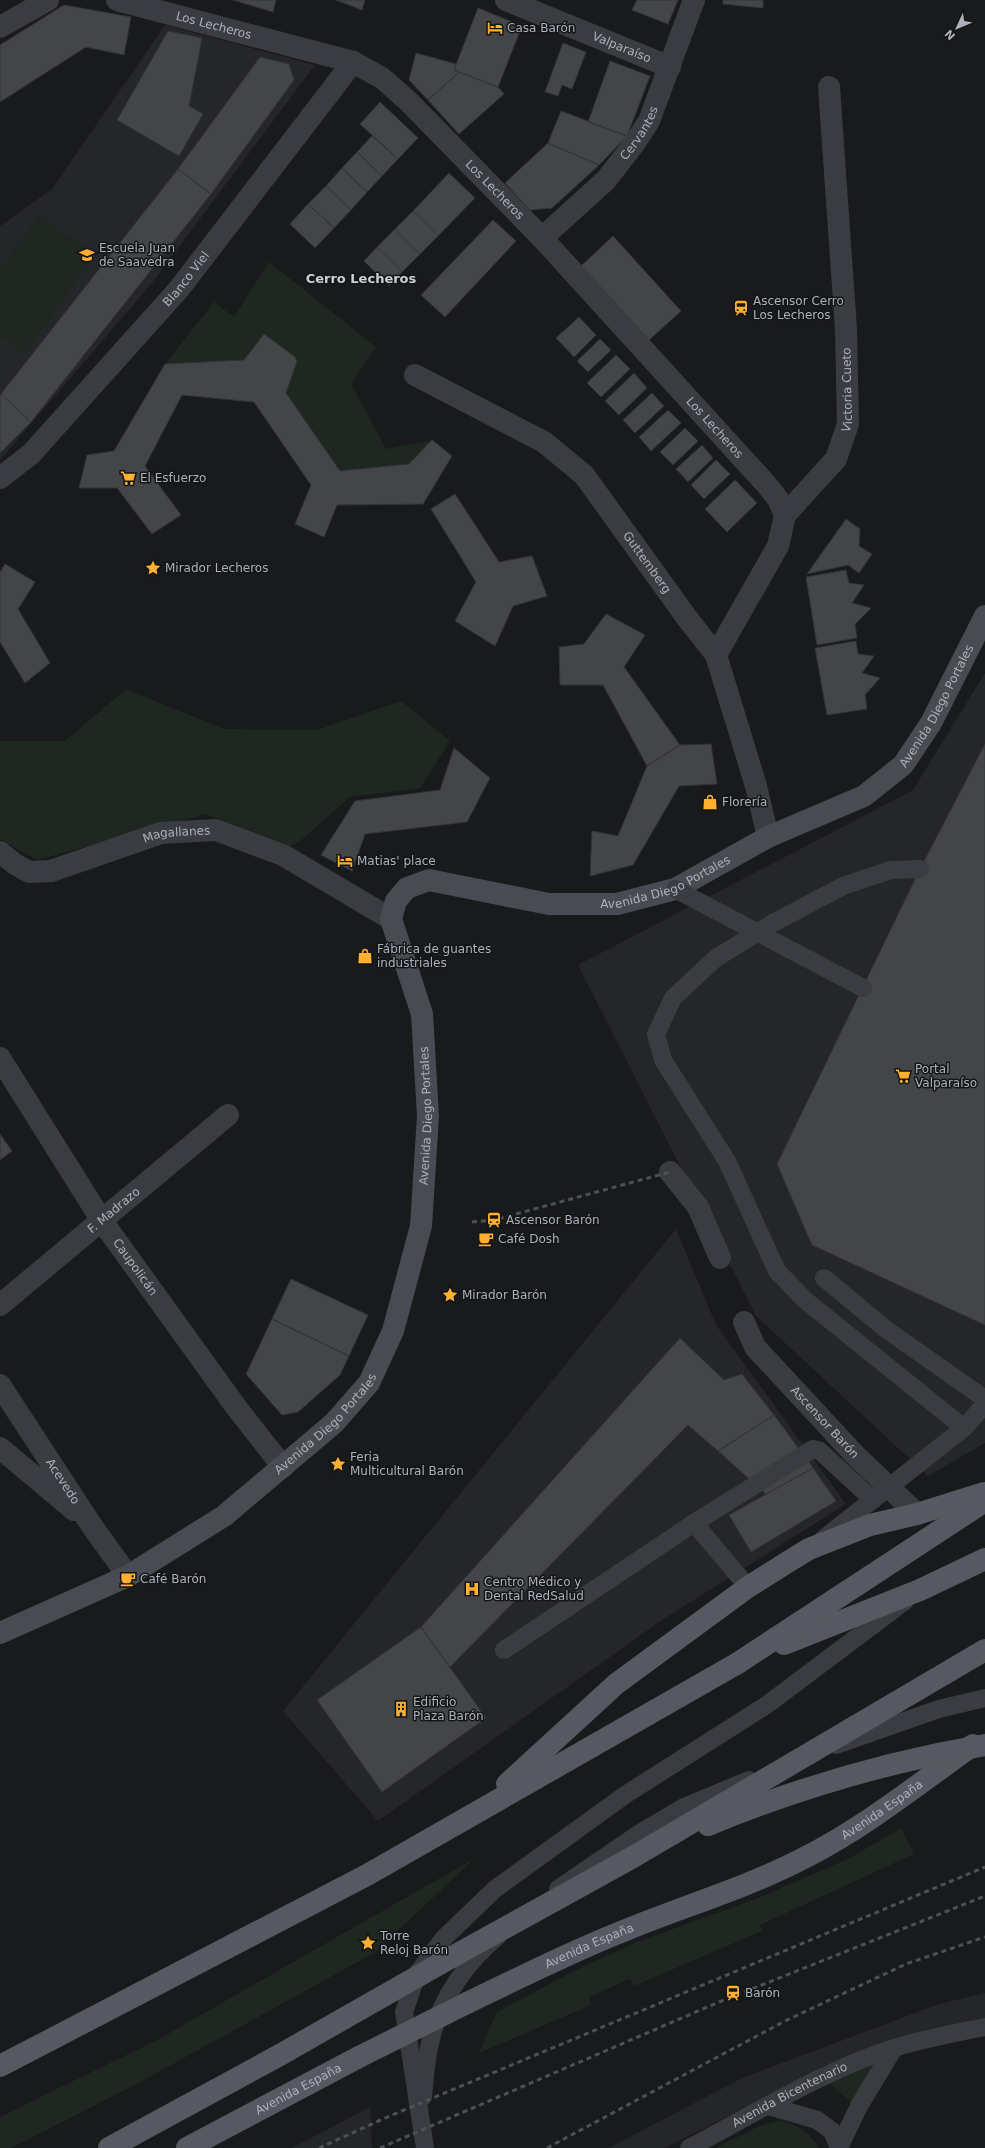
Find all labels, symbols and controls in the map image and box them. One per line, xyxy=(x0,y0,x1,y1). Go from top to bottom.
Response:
north arrow xyxy=(937,8,977,48)
street label: Los Lecheros xyxy=(174,9,253,42)
hotel icon: Casa Barón xyxy=(486,19,504,37)
place label: Casa Barón xyxy=(507,21,575,35)
text: N xyxy=(942,27,958,42)
street label: Valparaíso xyxy=(590,29,653,66)
street label: Cervantes xyxy=(617,104,661,163)
street label: Los Lecheros xyxy=(463,157,527,222)
place label: Escuela Juan de Saavedra xyxy=(99,241,175,269)
school or university icon: Escuela Juan de Saavedra xyxy=(78,246,96,264)
street label: Blanco Viel xyxy=(160,249,212,309)
district label: Cerro Lecheros xyxy=(306,271,417,286)
place label: Ascensor Cerro Los Lecheros xyxy=(753,294,844,322)
station icon: Ascensor Cerro Los Lecheros xyxy=(732,299,750,317)
street label: Victoria Cueto xyxy=(839,347,855,434)
street label: Los Lecheros xyxy=(683,394,746,461)
supermarket icon: El Esfuerzo xyxy=(119,469,137,487)
place label: El Esfuerzo xyxy=(140,471,206,485)
street label: Guttemberg xyxy=(620,529,674,596)
place icon: Mirador Lecheros xyxy=(144,559,162,577)
place label: Mirador Lecheros xyxy=(165,561,268,575)
street label: Avenida Diego Portales xyxy=(896,642,976,770)
shop icon: Florería xyxy=(701,793,719,811)
place label: Florería xyxy=(722,795,767,809)
street label: Magallanes xyxy=(141,823,211,846)
hotel icon: Matias' place xyxy=(336,852,354,870)
street label: Avenida Diego Portales xyxy=(600,853,733,911)
place label: Matias' place xyxy=(357,854,436,868)
place label: Fábrica de guantes industriales xyxy=(377,942,491,970)
shop icon: Fábrica de guantes industriales xyxy=(356,947,374,965)
street label: Avenida Diego Portales xyxy=(417,1046,435,1185)
place label: Portal Valparaíso xyxy=(915,1062,977,1090)
supermarket icon: Portal Valparaíso xyxy=(894,1067,912,1085)
street label: F. Madrazo xyxy=(85,1184,143,1236)
station icon: Ascensor Barón xyxy=(485,1211,503,1229)
place label: Ascensor Barón xyxy=(506,1213,600,1227)
cafe icon: Café Dosh xyxy=(477,1230,495,1248)
place label: Café Dosh xyxy=(498,1232,560,1246)
street label: Caupolicán xyxy=(110,1236,160,1298)
place icon: Mirador Barón xyxy=(441,1286,459,1304)
place label: Mirador Barón xyxy=(462,1288,547,1302)
street label: Avenida Diego Portales xyxy=(272,1371,379,1477)
street label: Ascensor Barón xyxy=(788,1383,862,1461)
place label: Feria Multicultural Barón xyxy=(350,1450,464,1478)
place icon: Feria Multicultural Barón xyxy=(329,1455,347,1473)
street label: Acevedo xyxy=(43,1456,83,1507)
cafe icon: Café Barón xyxy=(119,1570,137,1588)
place label: Café Barón xyxy=(140,1572,206,1586)
place label: Centro Médico y Dental RedSalud xyxy=(484,1575,584,1603)
hospital icon: Centro Médico y Dental RedSalud xyxy=(463,1580,481,1598)
place label: Edificio Plaza Barón xyxy=(413,1695,484,1723)
building icon: Edificio Plaza Barón xyxy=(392,1700,410,1718)
street label: Avenida España xyxy=(839,1777,925,1842)
street label: Avenida España xyxy=(543,1921,636,1971)
place label: Torre Reloj Barón xyxy=(379,1929,448,1957)
place icon: Torre Reloj Barón xyxy=(359,1934,377,1952)
station icon: Barón xyxy=(724,1984,742,2002)
place label: Barón xyxy=(745,1986,780,2000)
street label: Avenida Bicentenario xyxy=(730,2059,850,2130)
street label: Avenida España xyxy=(253,2061,344,2118)

